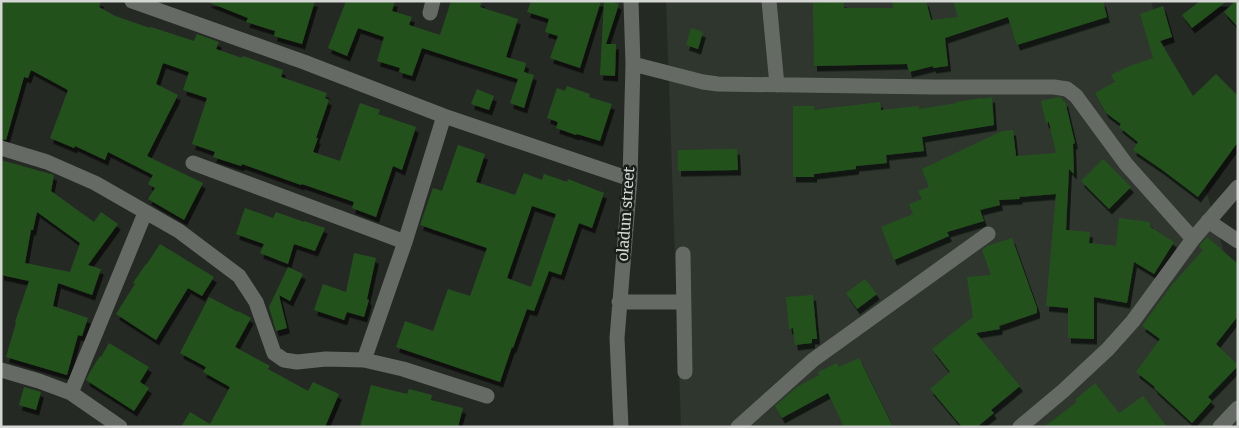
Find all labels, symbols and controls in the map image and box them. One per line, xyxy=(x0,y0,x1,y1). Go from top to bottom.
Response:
street label: oladun street xyxy=(613,166,638,262)

